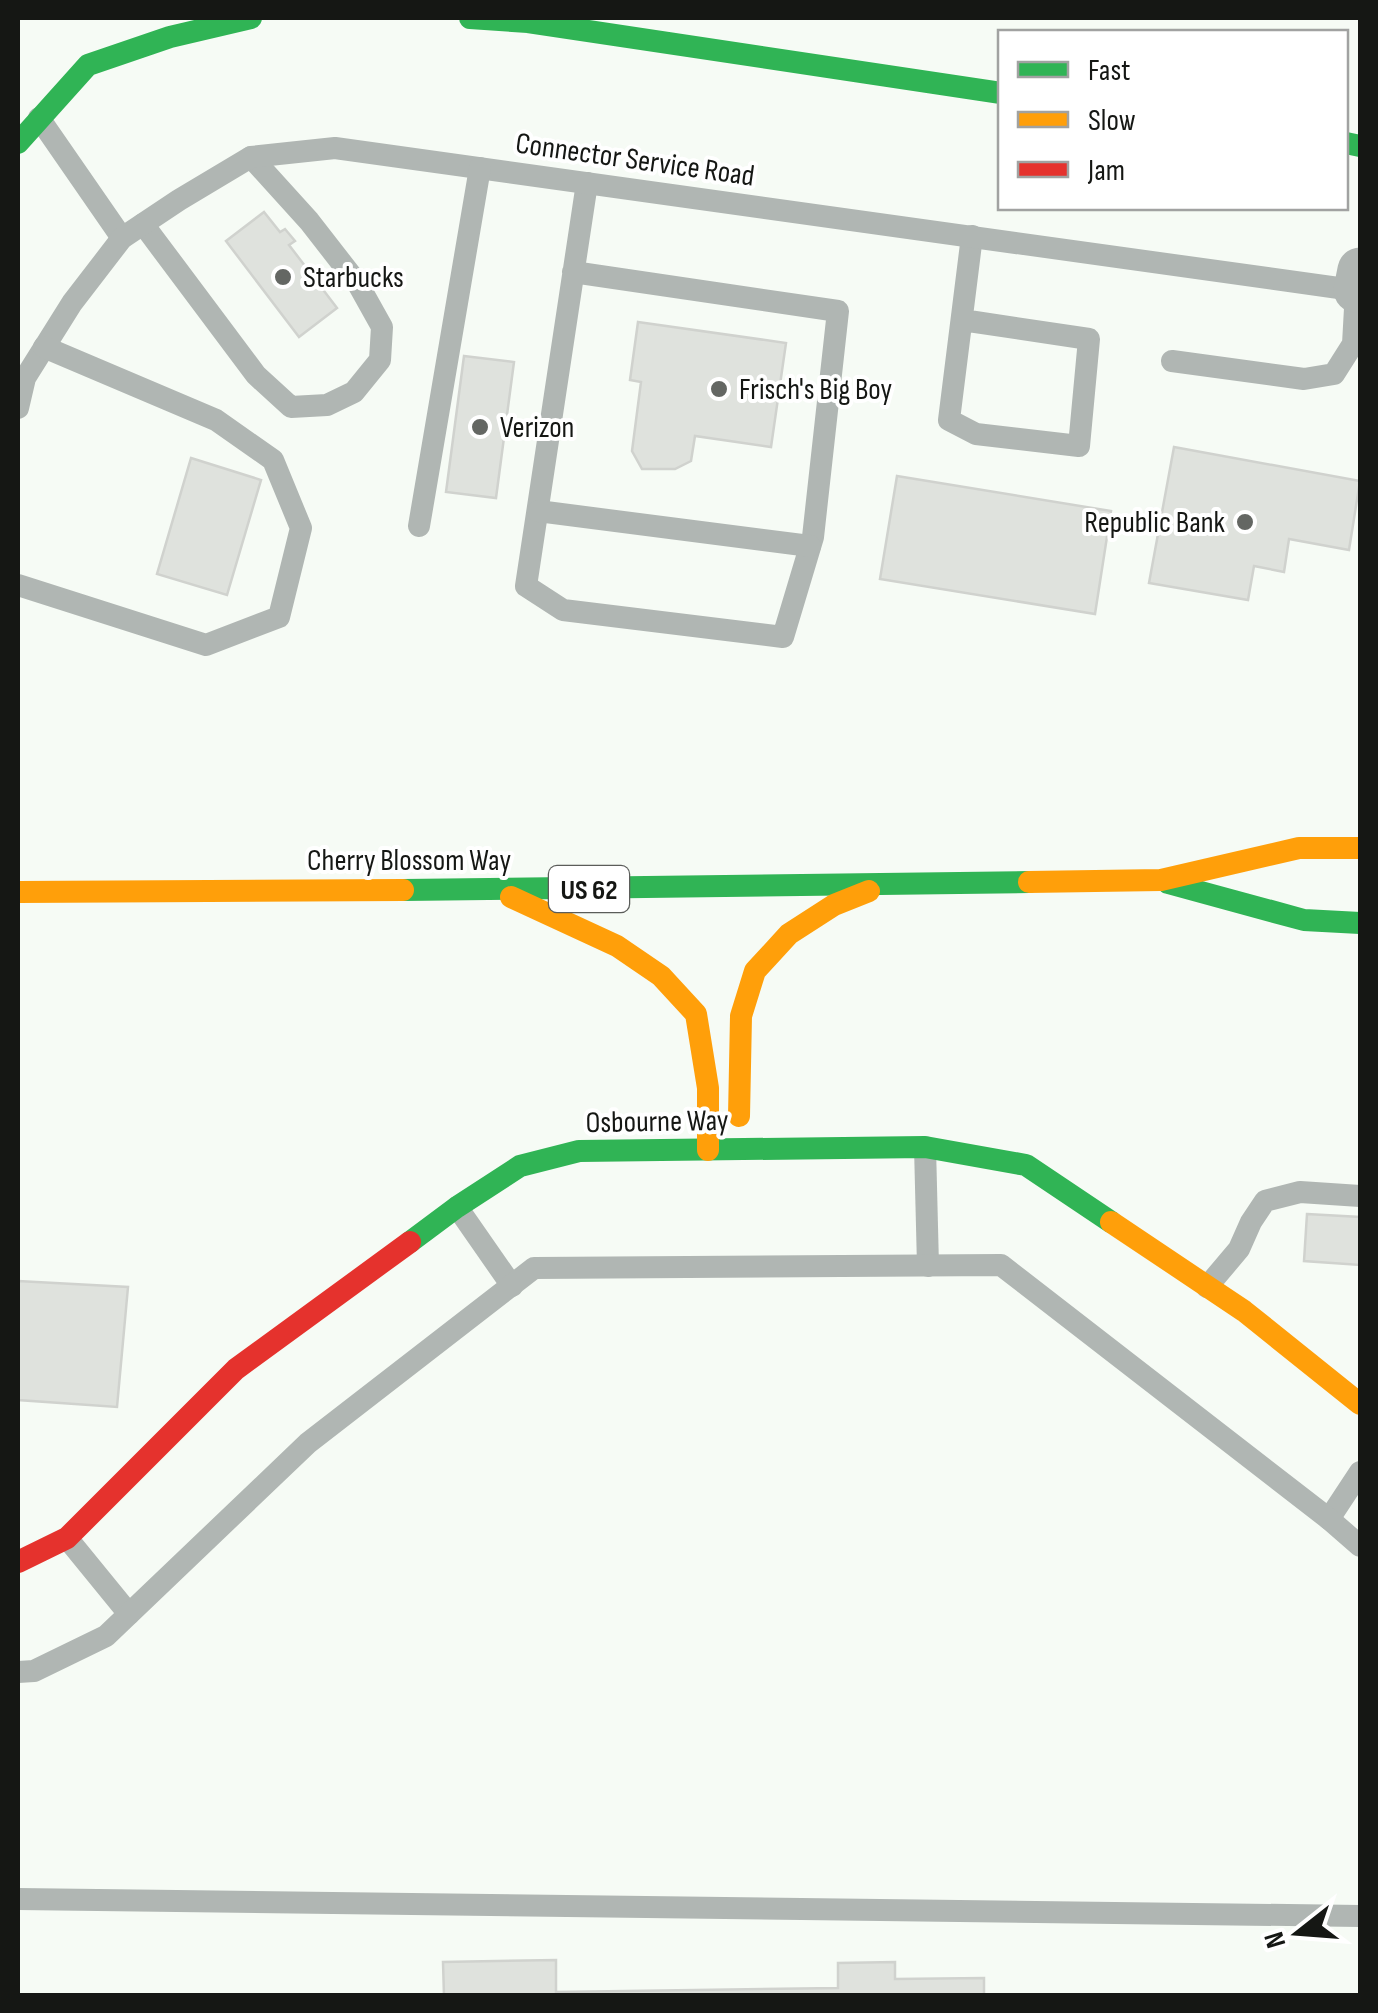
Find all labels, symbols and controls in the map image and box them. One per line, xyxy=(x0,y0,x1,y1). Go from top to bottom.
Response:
legend xyxy=(998,30,1348,210)
text: Fast xyxy=(1088,53,1130,89)
text: Slow xyxy=(1088,103,1136,139)
street label: Connector Service Road xyxy=(513,125,757,195)
text: Jam xyxy=(1087,153,1125,189)
place label: Starbucks xyxy=(303,260,404,296)
marker: Starbucks xyxy=(272,266,294,288)
place label: Frisch's Big Boy xyxy=(739,372,893,408)
marker: Frisch's Big Boy xyxy=(708,378,730,400)
place label: Verizon xyxy=(500,410,574,446)
marker: Verizon xyxy=(469,416,491,438)
place label: Republic Bank xyxy=(1084,505,1226,541)
marker: Republic Bank xyxy=(1234,511,1256,533)
street label: Cherry Blossom Way xyxy=(307,843,511,879)
road number: US 62 xyxy=(549,866,629,912)
street label: Osbourne Way xyxy=(585,1103,729,1141)
north arrow xyxy=(1248,1883,1348,1983)
text: N xyxy=(1258,1928,1293,1952)

